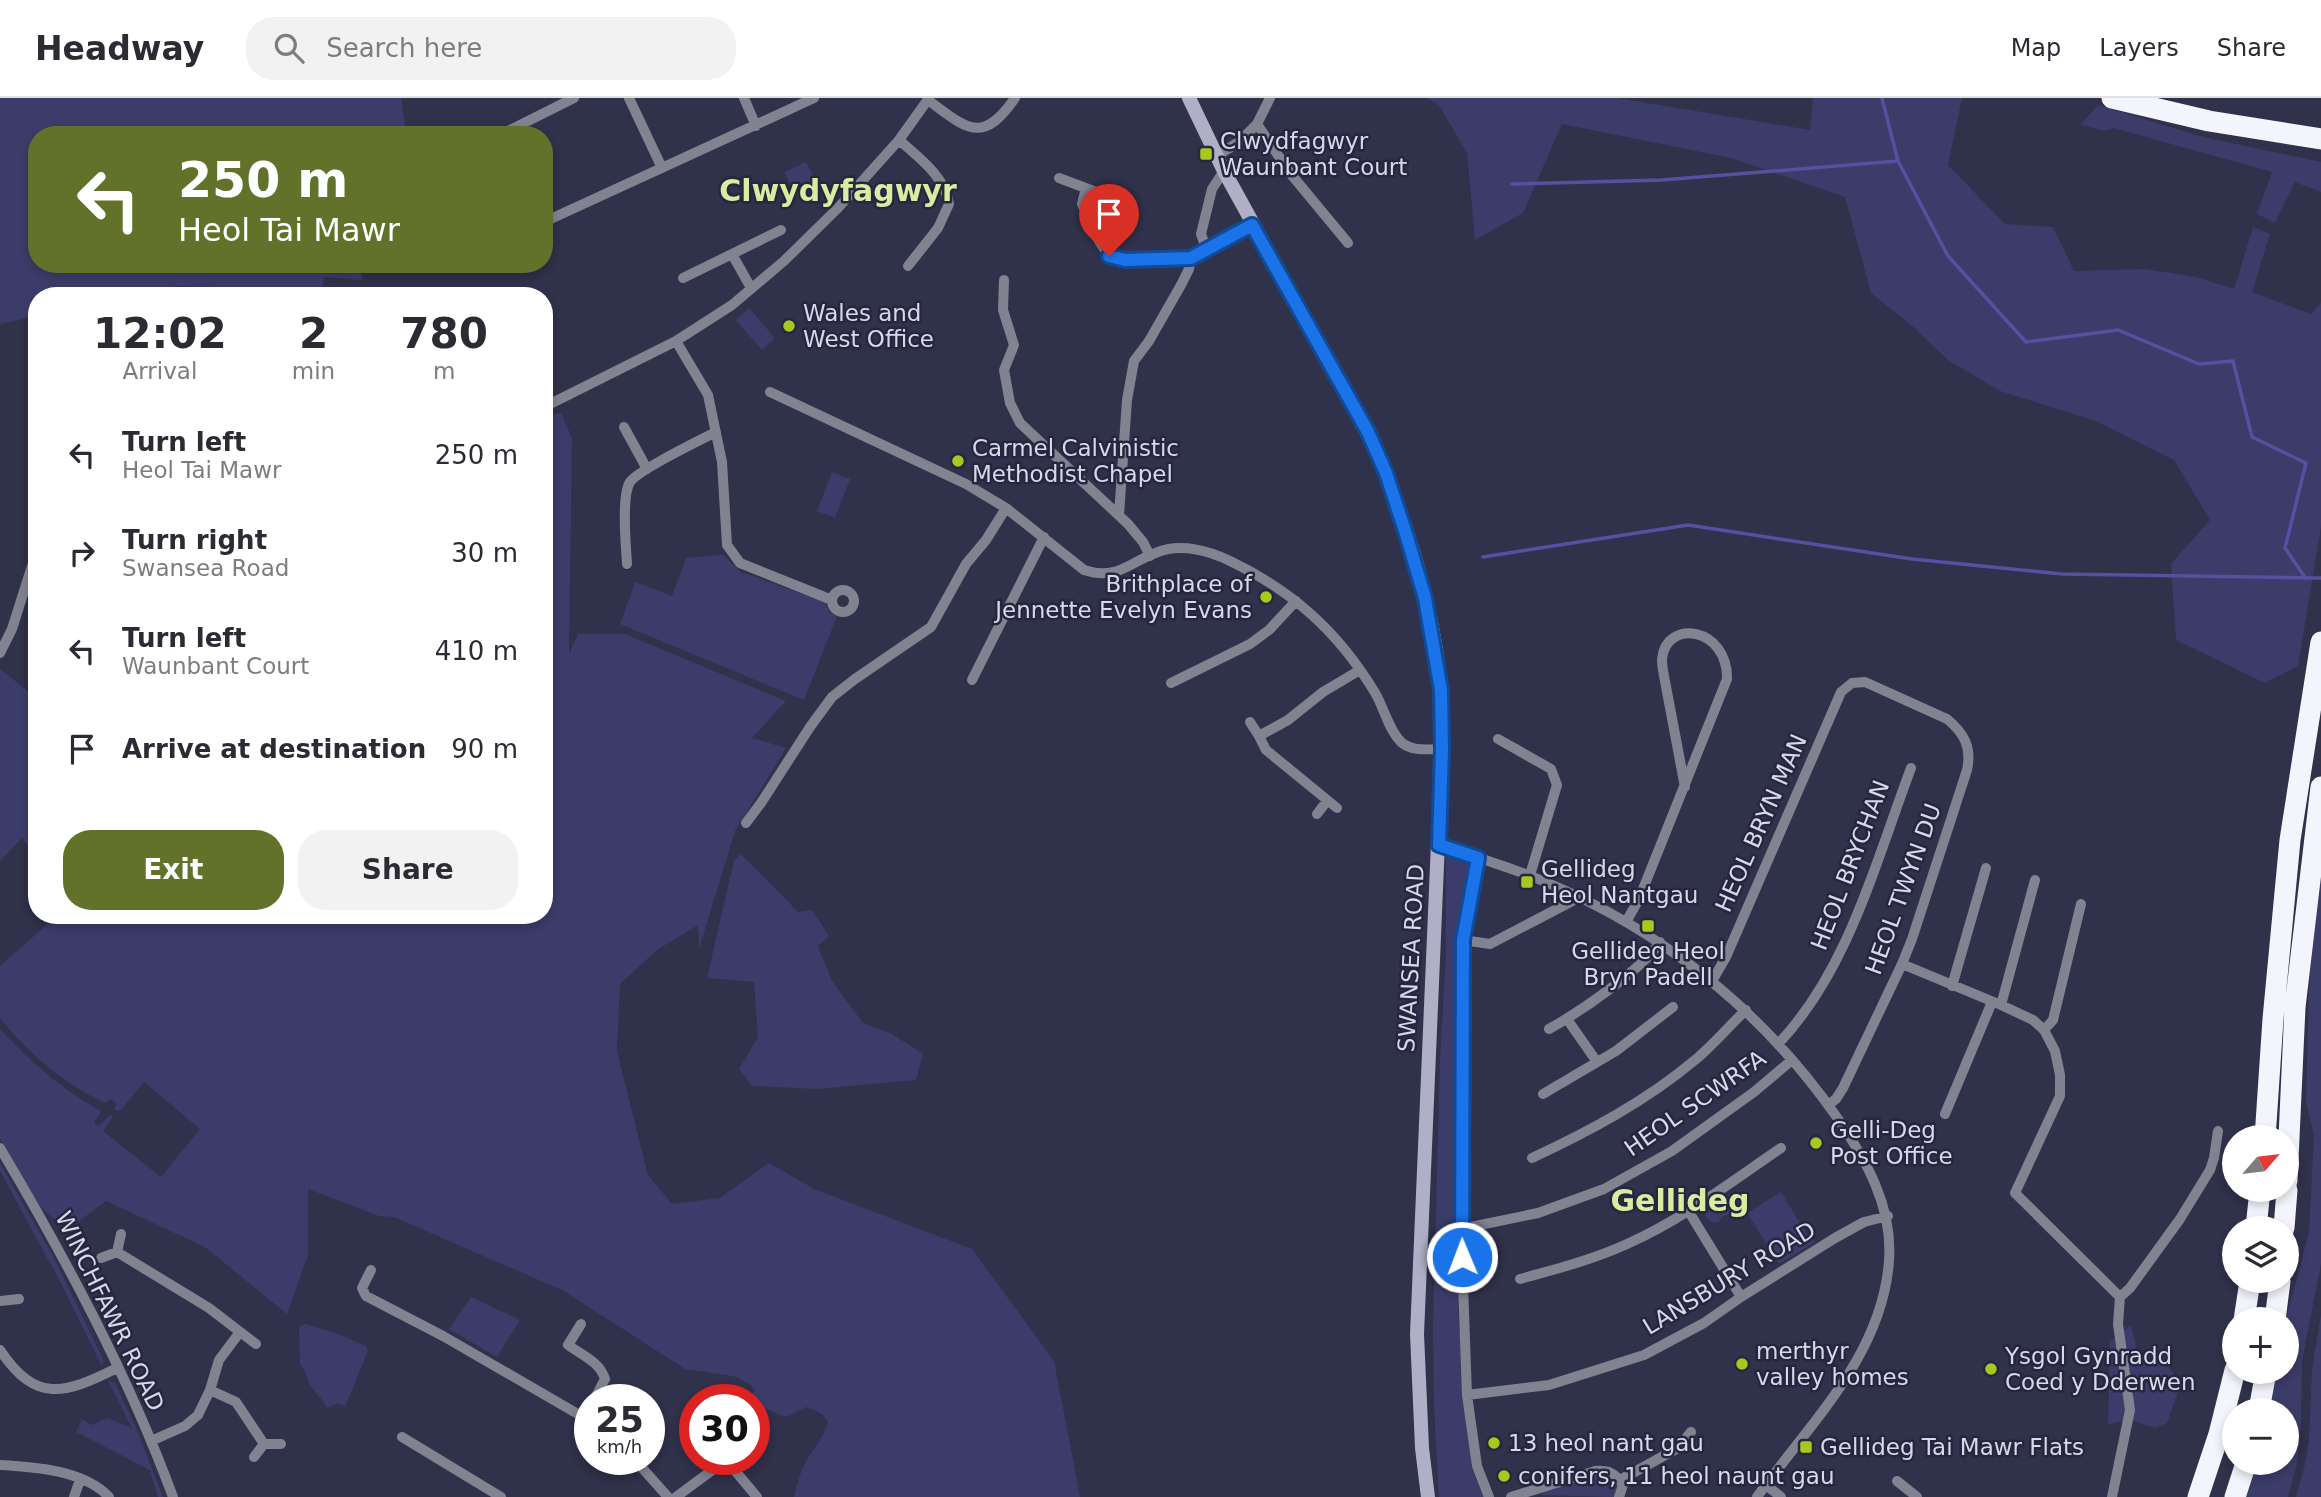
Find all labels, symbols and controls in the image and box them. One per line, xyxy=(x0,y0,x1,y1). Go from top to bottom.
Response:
search box xyxy=(246,17,736,80)
text: Headway xyxy=(35,29,204,68)
icon: search xyxy=(270,29,308,67)
text: Search here xyxy=(326,33,482,63)
text: Map xyxy=(2011,34,2061,62)
text: Layers xyxy=(2099,34,2179,62)
text: Share xyxy=(2217,34,2286,62)
place label: Clwydfagwyr Waunbant Court xyxy=(1220,128,1407,180)
marker: Clwydfagwyr Waunbant Court xyxy=(1198,146,1214,162)
text: 250 m xyxy=(178,152,348,209)
icon: left xyxy=(63,154,154,245)
district label: Clwydyfagwyr xyxy=(719,173,957,208)
pin xyxy=(1079,184,1139,256)
icon: arrive xyxy=(1090,195,1128,233)
text: Heol Tai Mawr xyxy=(178,211,400,249)
place label: Wales and West Office xyxy=(803,300,934,352)
text: 12:02 xyxy=(93,309,227,358)
text: 2 xyxy=(299,309,328,358)
text: 780 xyxy=(400,309,488,358)
marker: Wales and West Office xyxy=(781,318,797,334)
text: Arrival xyxy=(123,358,197,384)
text: min xyxy=(292,358,335,384)
text: m xyxy=(433,358,455,384)
text: Turn left xyxy=(122,427,246,457)
place label: Carmel Calvinistic Methodist Chapel xyxy=(972,435,1179,487)
icon: left xyxy=(63,436,101,474)
text: 250 m xyxy=(435,440,518,470)
marker: Carmel Calvinistic Methodist Chapel xyxy=(950,453,966,469)
text: Heol Tai Mawr xyxy=(122,457,281,483)
text: Turn right xyxy=(122,525,267,555)
icon: right xyxy=(63,534,101,572)
text: 30 m xyxy=(451,538,518,568)
text: Swansea Road xyxy=(122,555,289,581)
place label: Brithplace of Jennette Evelyn Evans xyxy=(993,571,1253,623)
marker: Brithplace of Jennette Evelyn Evans xyxy=(1258,589,1274,605)
text: Turn left xyxy=(122,623,246,653)
icon: left xyxy=(63,632,101,670)
text: 410 m xyxy=(435,636,518,666)
text: Waunbant Court xyxy=(122,653,309,679)
icon: arrive xyxy=(63,730,101,768)
street label: HEOL BRYN MAN xyxy=(1710,730,1812,916)
text: Arrive at destination xyxy=(122,734,426,764)
text: 90 m xyxy=(451,734,518,764)
street label: HEOL BRYCHAN xyxy=(1806,777,1894,953)
street label: HEOL TWYN DU xyxy=(1860,800,1946,978)
button: Exit xyxy=(63,830,284,910)
button: Share xyxy=(298,830,518,910)
place label: Gellideg Heol Nantgau xyxy=(1541,856,1698,908)
street label: SWANSEA ROAD xyxy=(1393,863,1429,1053)
marker: Gellideg Heol Nantgau xyxy=(1519,874,1535,890)
marker: Gellideg Heol Bryn Padell xyxy=(1640,918,1656,934)
place label: Gellideg Heol Bryn Padell xyxy=(1571,938,1725,990)
street label: HEOL SCWRFA xyxy=(1619,1045,1771,1161)
place label: Gelli-Deg Post Office xyxy=(1830,1117,1953,1169)
north arrow xyxy=(2222,1125,2300,1202)
map controls xyxy=(2222,1125,2299,1475)
marker: Gelli-Deg Post Office xyxy=(1808,1135,1824,1151)
district label: Gellideg xyxy=(1610,1183,1750,1218)
street label: WINCHFAWR ROAD xyxy=(50,1207,170,1415)
street label: LANSBURY ROAD xyxy=(1638,1216,1820,1340)
button: layers xyxy=(2222,1216,2299,1293)
position arrow xyxy=(1425,1220,1499,1294)
button: + xyxy=(2222,1307,2299,1384)
place label: merthyr valley homes xyxy=(1756,1338,1909,1390)
place label: Ysgol Gynradd Coed y Dderwen xyxy=(2004,1343,2196,1395)
marker: merthyr valley homes xyxy=(1734,1356,1750,1372)
marker: Ysgol Gynradd Coed y Dderwen xyxy=(1983,1361,1999,1377)
speed limit sign: 30 xyxy=(679,1384,770,1475)
button: − xyxy=(2222,1398,2299,1475)
text: 25 xyxy=(595,1400,644,1440)
place label: 13 heol nant gau xyxy=(1508,1430,1704,1456)
place label: Gellideg Tai Mawr Flats xyxy=(1820,1434,2084,1460)
marker: 13 heol nant gau xyxy=(1486,1435,1502,1451)
text: km/h xyxy=(597,1436,642,1457)
marker: Gellideg Tai Mawr Flats xyxy=(1798,1439,1814,1455)
place label: conifers, 11 heol naunt gau xyxy=(1518,1463,1835,1489)
marker: conifers, 11 heol naunt gau xyxy=(1496,1468,1512,1484)

